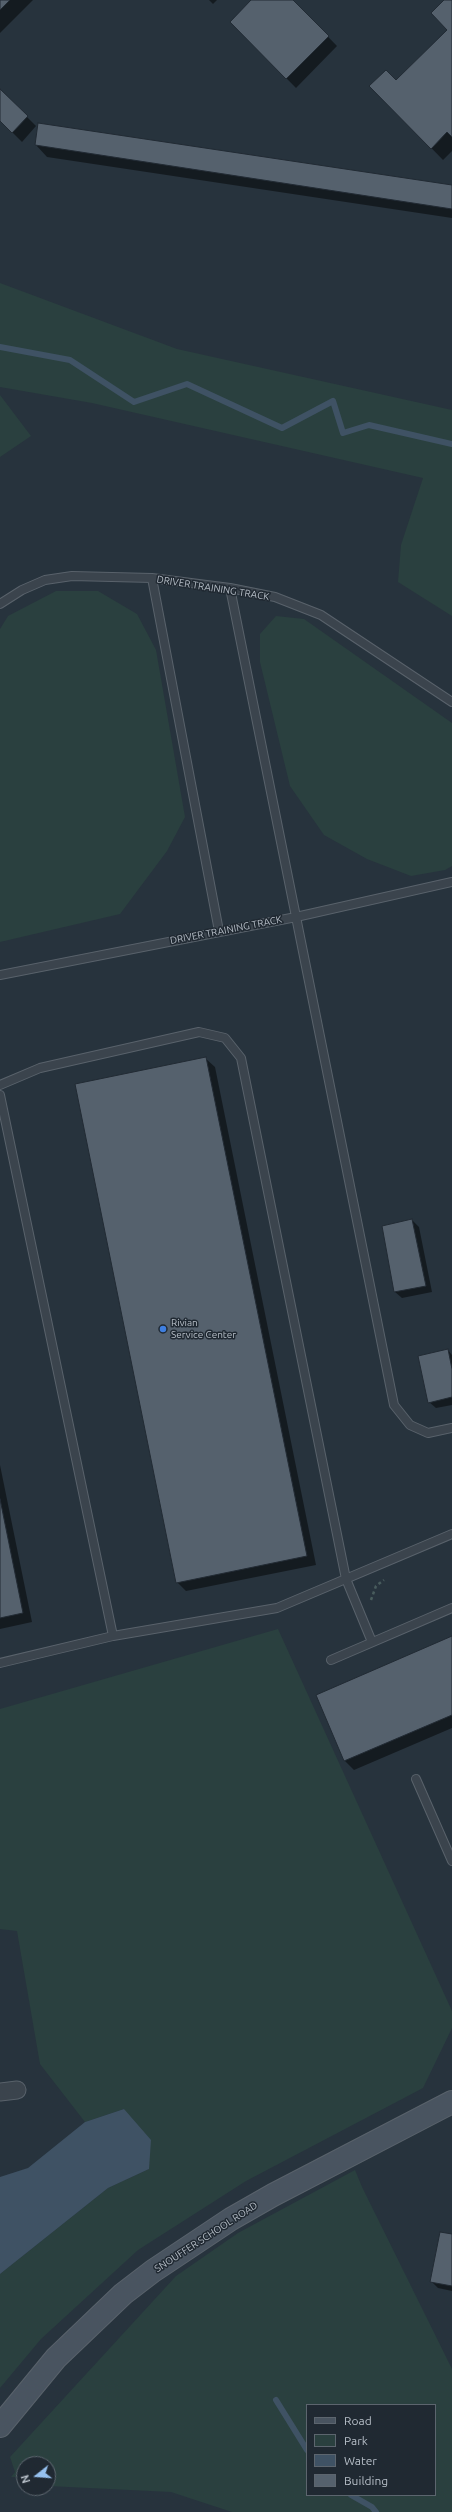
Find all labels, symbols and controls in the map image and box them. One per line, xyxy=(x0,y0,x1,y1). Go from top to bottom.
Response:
street label: DRIVER TRAINING TRACK xyxy=(156,573,270,603)
street label: DRIVER TRAINING TRACK xyxy=(169,913,283,947)
place label: Rivian Service Center xyxy=(171,1317,236,1340)
marker: Rivian Service Center xyxy=(158,1324,168,1334)
street label: SNOUFFER SCHOOL ROAD xyxy=(152,2199,260,2275)
legend xyxy=(306,2404,436,2496)
text: Road xyxy=(344,2414,372,2427)
text: Park xyxy=(344,2434,368,2447)
text: Water xyxy=(344,2454,377,2467)
north arrow xyxy=(16,2456,56,2496)
text: N xyxy=(19,2474,32,2485)
text: Building xyxy=(344,2474,388,2487)

